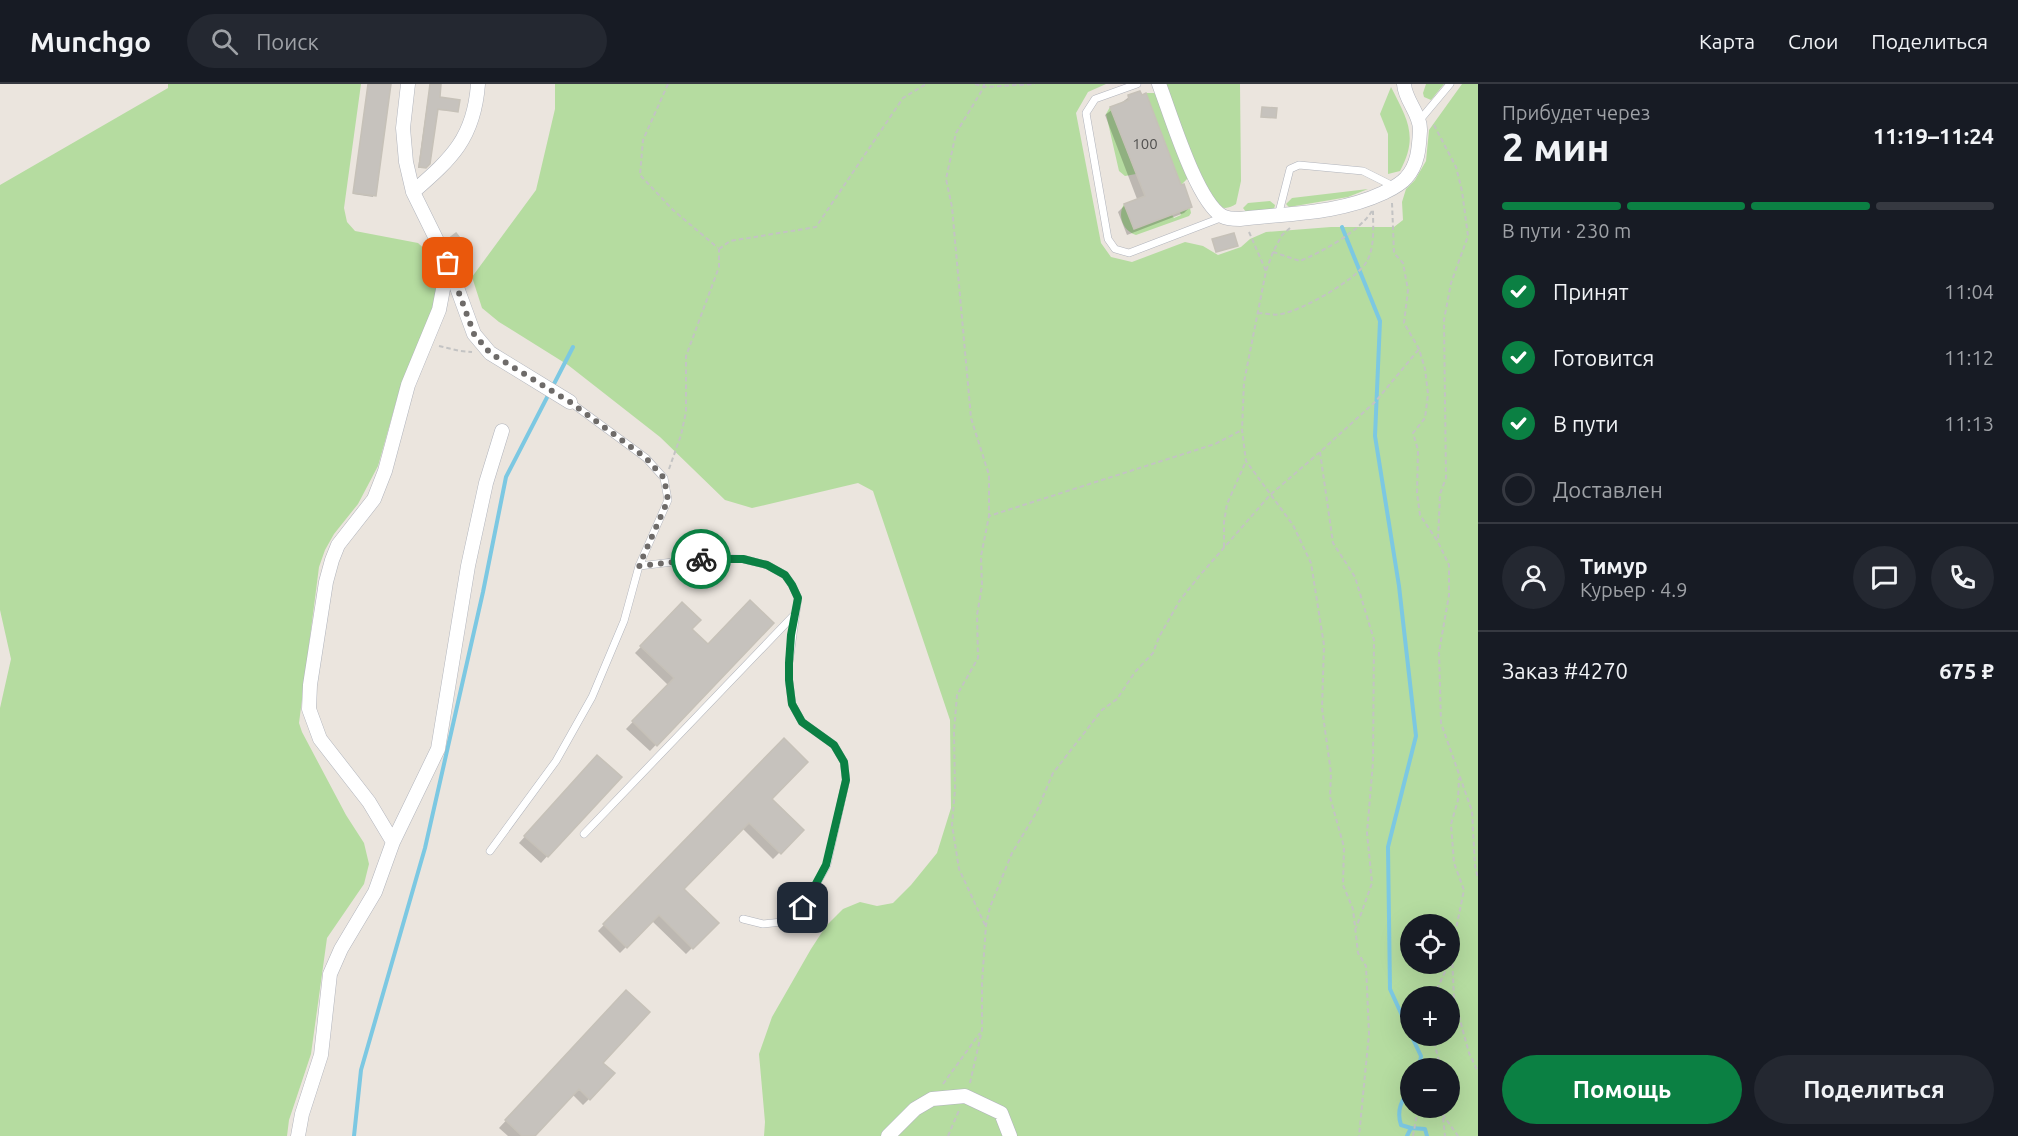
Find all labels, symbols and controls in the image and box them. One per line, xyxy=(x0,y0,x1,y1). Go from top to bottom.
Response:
search box xyxy=(187,14,607,68)
icon: search xyxy=(208,25,241,58)
text: Munchgo xyxy=(30,26,151,57)
text: Поиск xyxy=(256,29,319,54)
text: Карта xyxy=(1699,29,1755,53)
text: Слои xyxy=(1788,29,1838,53)
text: Поделиться xyxy=(1871,29,1988,53)
text: Прибудет через xyxy=(1502,101,1650,124)
text: 11:19–11:24 xyxy=(1873,123,1994,148)
text: 2 мин xyxy=(1502,125,1610,168)
house number: 100 xyxy=(1132,135,1158,152)
text: В пути · 230 m xyxy=(1502,219,1631,242)
pin xyxy=(422,237,473,288)
icon: bag xyxy=(431,246,464,279)
icon: check xyxy=(1502,275,1535,308)
text: Принят xyxy=(1553,279,1629,304)
text: 11:04 xyxy=(1944,280,1994,303)
icon: check xyxy=(1502,341,1535,374)
text: Готовится xyxy=(1553,345,1654,370)
text: 11:12 xyxy=(1944,346,1994,369)
icon: check xyxy=(1502,407,1535,440)
text: В пути xyxy=(1553,411,1619,436)
text: 11:13 xyxy=(1944,412,1994,435)
text: Доставлен xyxy=(1553,477,1663,502)
courier xyxy=(671,529,731,589)
icon: bike xyxy=(685,543,718,576)
button: person xyxy=(1502,546,1565,609)
button: chat xyxy=(1853,546,1916,609)
button: phone xyxy=(1931,546,1994,609)
text: Тимур xyxy=(1580,553,1648,578)
text: Курьер · 4.9 xyxy=(1580,578,1687,601)
text: Заказ #4270 xyxy=(1502,658,1628,683)
text: 675 ₽ xyxy=(1939,658,1994,683)
pin xyxy=(777,882,828,933)
icon: home xyxy=(786,891,819,924)
map controls xyxy=(1400,914,1460,1118)
button: locate xyxy=(1400,914,1460,974)
button: + xyxy=(1400,986,1460,1046)
button: Помощь xyxy=(1502,1055,1742,1124)
button: Поделиться xyxy=(1754,1055,1994,1124)
button: − xyxy=(1400,1058,1460,1118)

